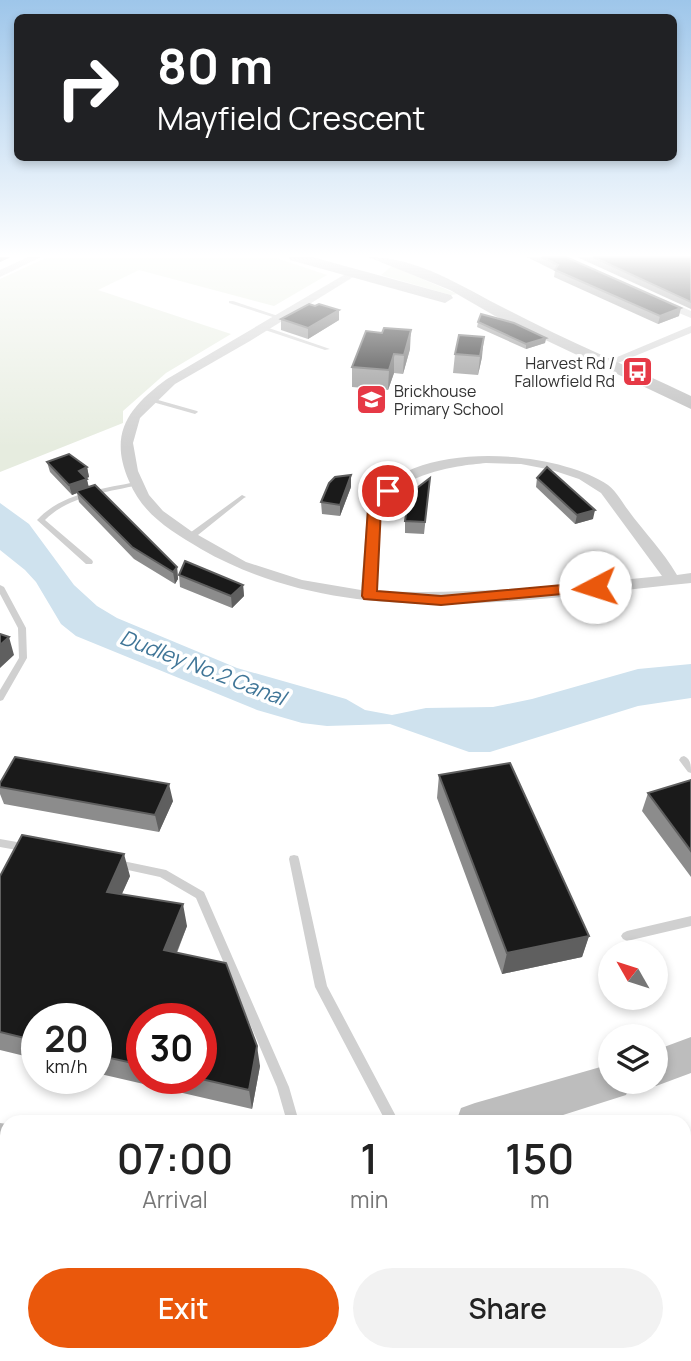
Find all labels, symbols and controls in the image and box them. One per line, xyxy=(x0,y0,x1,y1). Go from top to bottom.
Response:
text: 80 m xyxy=(157,32,273,99)
icon: right xyxy=(42,42,133,133)
text: Mayfield Crescent xyxy=(157,96,425,140)
place label: Harvest Rd / Fallowfield Rd xyxy=(514,352,615,392)
bus stop icon: Harvest Rd / Fallowfield Rd xyxy=(621,355,655,389)
place label: Brickhouse Primary School xyxy=(394,380,504,420)
school or university icon: Brickhouse Primary School xyxy=(354,383,388,417)
pin xyxy=(358,461,418,521)
icon: arrive xyxy=(369,472,407,510)
position arrow xyxy=(558,550,632,624)
water label: Dudley No.2 Canal xyxy=(116,623,293,713)
north arrow xyxy=(598,940,668,1010)
map controls xyxy=(598,940,668,1094)
speed limit sign: 30 xyxy=(126,1003,217,1094)
text: 20 xyxy=(45,1015,88,1063)
button: layers xyxy=(598,1024,668,1094)
text: km/h xyxy=(46,1054,87,1078)
text: 07:00 xyxy=(117,1129,233,1187)
text: 1 xyxy=(360,1129,378,1187)
text: 150 xyxy=(505,1129,574,1187)
text: Arrival xyxy=(142,1183,208,1215)
text: min xyxy=(350,1183,388,1215)
text: m xyxy=(530,1183,549,1215)
button: Exit xyxy=(28,1268,339,1348)
button: Share xyxy=(353,1268,663,1348)

